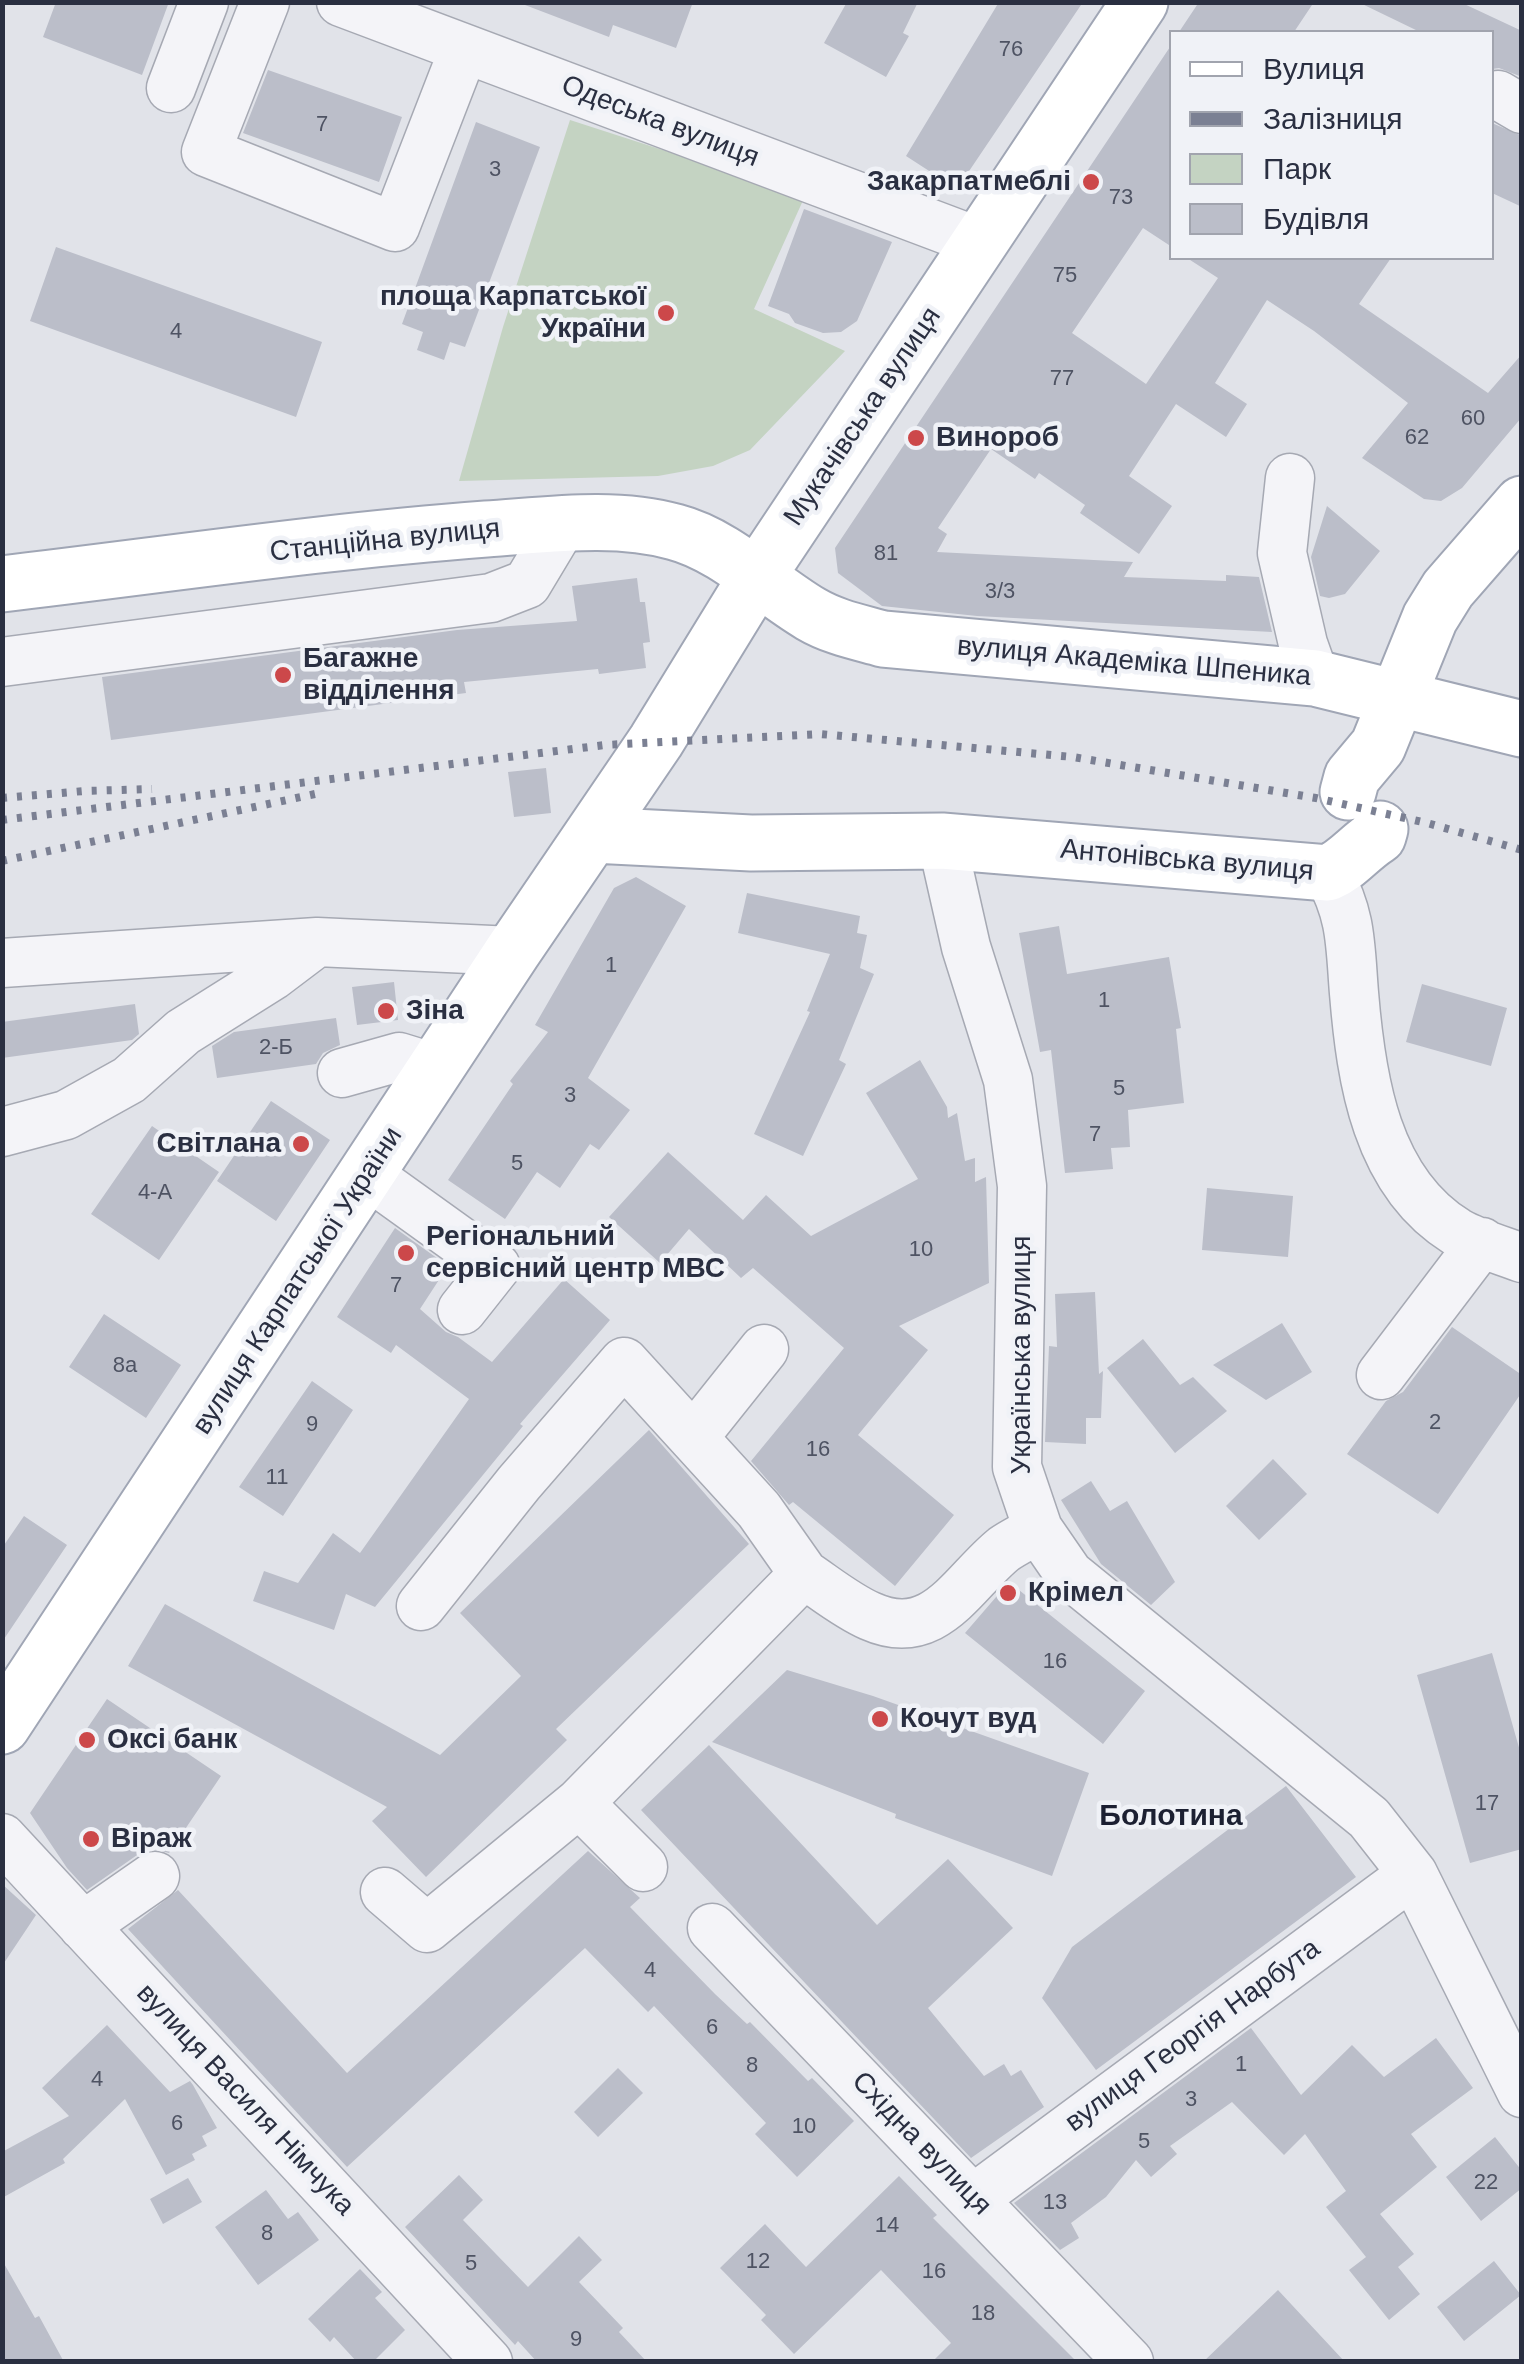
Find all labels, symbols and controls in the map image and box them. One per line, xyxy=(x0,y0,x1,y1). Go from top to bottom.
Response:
legend xyxy=(1169,30,1494,260)
house number: 76 xyxy=(999,37,1023,63)
text: Вулиця xyxy=(1263,52,1365,85)
street label: Одеська вулиця xyxy=(557,69,763,175)
text: Залізниця xyxy=(1263,102,1402,135)
house number: 7 xyxy=(316,112,328,138)
text: Парк xyxy=(1263,152,1331,185)
house number: 3 xyxy=(489,157,501,183)
place label: Закарпатмеблі xyxy=(867,165,1071,199)
marker: Закарпатмеблі xyxy=(1080,171,1102,193)
house number: 73 xyxy=(1109,185,1133,211)
text: Будівля xyxy=(1263,202,1369,235)
house number: 75 xyxy=(1053,263,1077,289)
place label: площа Карпатської України xyxy=(380,280,646,346)
street label: Мукачівська вулиця xyxy=(777,301,949,533)
marker: площа Карпатської України xyxy=(655,302,677,324)
house number: 4 xyxy=(170,319,182,345)
house number: 77 xyxy=(1050,366,1074,392)
house number: 60 xyxy=(1461,406,1485,432)
place label: Винороб xyxy=(936,421,1059,455)
house number: 62 xyxy=(1405,425,1429,451)
marker: Винороб xyxy=(905,427,927,449)
street label: Станційна вулиця xyxy=(268,512,502,570)
house number: 81 xyxy=(874,541,898,567)
house number: 3/3 xyxy=(985,579,1015,605)
street label: вулиця Академіка Шпеника xyxy=(956,630,1312,694)
place label: Багажне відділення xyxy=(303,642,454,708)
marker: Багажне відділення xyxy=(272,664,294,686)
street label: Антонівська вулиця xyxy=(1059,833,1315,889)
house number: 1 xyxy=(605,953,617,979)
house number: 1 xyxy=(1098,988,1110,1014)
place label: Зіна xyxy=(406,994,464,1028)
marker: Зіна xyxy=(375,1000,397,1022)
house number: 2-Б xyxy=(259,1035,293,1061)
house number: 5 xyxy=(1113,1076,1125,1102)
house number: 3 xyxy=(564,1083,576,1109)
street label: вулиця Карпатської України xyxy=(186,1121,410,1441)
house number: 7 xyxy=(1089,1122,1101,1148)
place label: Світлана xyxy=(157,1127,281,1161)
marker: Світлана xyxy=(290,1133,312,1155)
house number: 5 xyxy=(511,1151,523,1177)
house number: 4-А xyxy=(138,1180,172,1206)
place label: Регіональний сервісний центр МВС xyxy=(426,1220,725,1286)
street label: Українська вулиця xyxy=(1005,1236,1039,1474)
house number: 10 xyxy=(909,1237,933,1263)
marker: Регіональний сервісний центр МВС xyxy=(395,1242,417,1264)
house number: 7 xyxy=(390,1273,402,1299)
house number: 8а xyxy=(113,1353,137,1379)
house number: 2 xyxy=(1429,1410,1441,1436)
house number: 9 xyxy=(306,1412,318,1438)
house number: 16 xyxy=(806,1437,830,1463)
house number: 11 xyxy=(266,1465,288,1491)
place label: Крімел xyxy=(1028,1576,1124,1610)
marker: Крімел xyxy=(997,1582,1019,1604)
house number: 16 xyxy=(1043,1649,1067,1675)
place label: Кочут вуд xyxy=(900,1702,1036,1736)
marker: Кочут вуд xyxy=(869,1708,891,1730)
place label: Оксі банк xyxy=(107,1723,237,1757)
marker: Оксі банк xyxy=(76,1729,98,1751)
house number: 17 xyxy=(1475,1791,1499,1817)
district label: Болотина xyxy=(1099,1799,1243,1835)
place label: Віраж xyxy=(111,1822,192,1856)
marker: Віраж xyxy=(80,1828,102,1850)
street label: вулиця Георгія Нарбута xyxy=(1059,1932,1327,2140)
house number: 4 xyxy=(644,1958,656,1984)
street label: вулиця Василя Німчука xyxy=(129,1977,361,2223)
house number: 6 xyxy=(706,2015,718,2041)
house number: 1 xyxy=(1235,2052,1247,2078)
house number: 8 xyxy=(746,2053,758,2079)
street label: Східна вулиця xyxy=(844,2065,998,2223)
house number: 4 xyxy=(91,2067,103,2093)
house number: 3 xyxy=(1185,2087,1197,2113)
house number: 6 xyxy=(171,2111,183,2137)
house number: 10 xyxy=(792,2114,816,2140)
house number: 5 xyxy=(1138,2129,1150,2155)
house number: 22 xyxy=(1474,2170,1498,2196)
house number: 13 xyxy=(1043,2190,1067,2216)
house number: 14 xyxy=(875,2213,899,2239)
house number: 8 xyxy=(261,2221,273,2247)
house number: 12 xyxy=(746,2249,770,2275)
house number: 5 xyxy=(465,2251,477,2277)
house number: 16 xyxy=(922,2259,946,2285)
house number: 18 xyxy=(971,2301,995,2327)
house number: 9 xyxy=(570,2327,582,2353)

